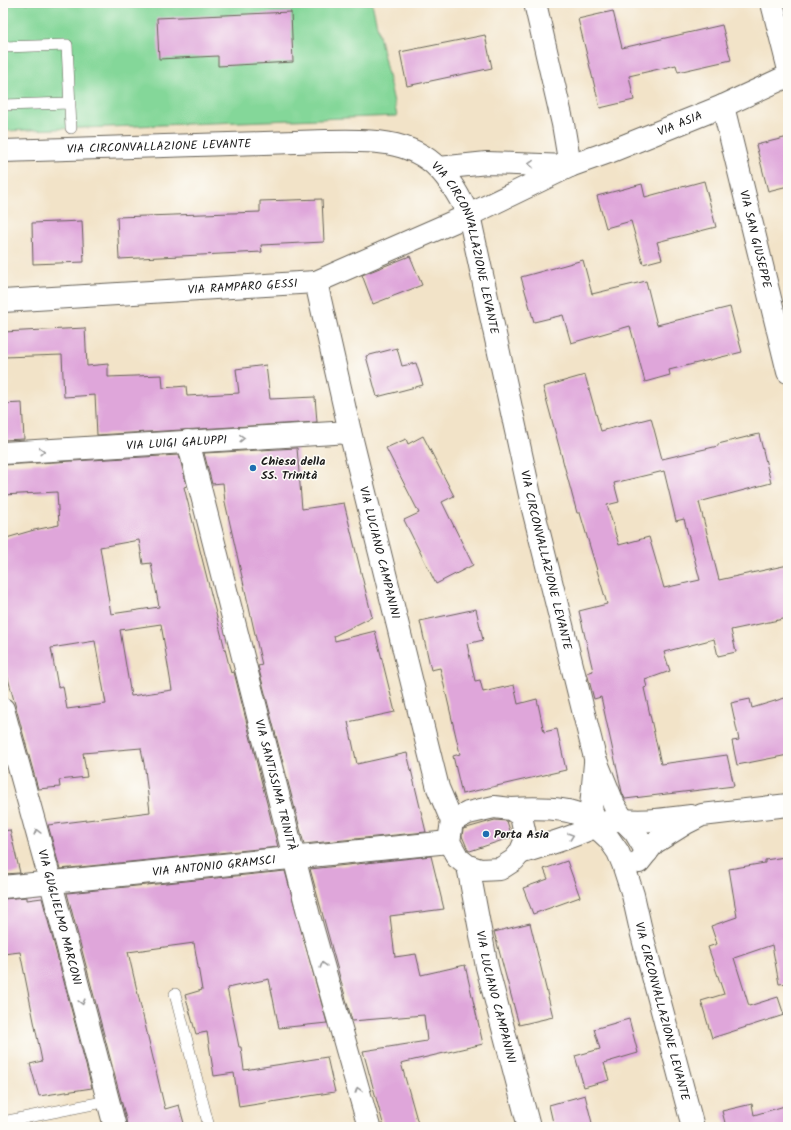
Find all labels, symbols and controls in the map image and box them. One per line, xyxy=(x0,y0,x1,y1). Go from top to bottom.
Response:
street label: VIA ASIA xyxy=(654,106,705,141)
street label: VIA CIRCONVALLAZIONE LEVANTE xyxy=(66,134,252,159)
street label: VIA CIRCONVALLAZIONE LEVANTE xyxy=(427,157,504,337)
one-way arrow xyxy=(528,160,534,169)
street label: VIA SAN GIUSEPPE xyxy=(734,188,777,291)
street label: VIA RAMPARO GESSI xyxy=(187,274,298,299)
street label: VIA LUIGI GALUPPI xyxy=(126,430,228,455)
one-way arrow xyxy=(239,434,245,442)
one-way arrow xyxy=(39,446,45,455)
place label: Chiesa della SS. Trinità xyxy=(261,452,325,485)
marker: Chiesa della SS. Trinità xyxy=(248,463,258,473)
street label: VIA CIRCONVALLAZIONE LEVANTE xyxy=(515,468,577,653)
street label: VIA LUCIANO CAMPANINI xyxy=(354,484,405,621)
street label: VIA SANTISSIMA TRINITÀ xyxy=(250,717,302,853)
place label: Porta Asia xyxy=(494,825,549,844)
one-way arrow xyxy=(33,829,41,835)
marker: Porta Asia xyxy=(481,829,491,839)
one-way arrow xyxy=(567,833,574,841)
street label: VIA GUGLIELMO MARCONI xyxy=(33,847,87,988)
street label: VIA ANTONIO GRAMSCI xyxy=(151,850,277,881)
street label: VIA CIRCONVALLAZIONE LEVANTE xyxy=(630,920,695,1104)
street label: VIA LUCIANO CAMPANINI xyxy=(471,929,521,1066)
one-way arrow xyxy=(319,961,328,968)
one-way arrow xyxy=(77,998,86,1005)
one-way arrow xyxy=(354,1086,363,1093)

